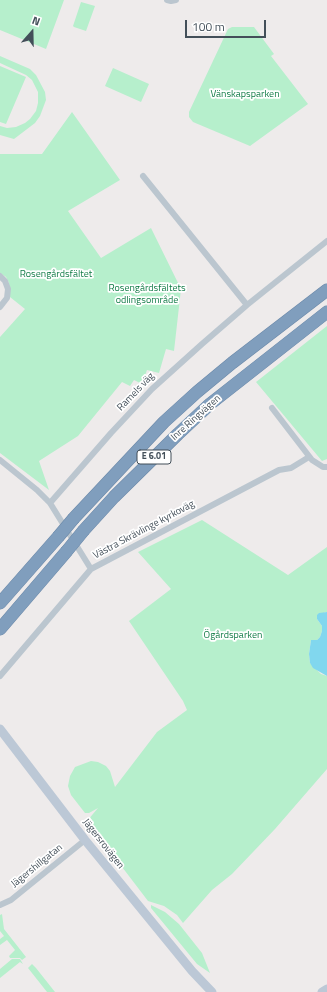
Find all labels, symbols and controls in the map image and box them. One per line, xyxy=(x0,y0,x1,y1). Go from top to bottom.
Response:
north arrow xyxy=(12,12,52,52)
text: N xyxy=(30,12,42,30)
scale bar xyxy=(187,12,268,38)
text: 100 m xyxy=(192,17,225,36)
park label: Vänskapsparken xyxy=(210,89,280,101)
park label: Rosengårdsfältet xyxy=(20,269,92,281)
park label: Rosengårdsfältets odlingsområde xyxy=(108,283,186,306)
street label: Ramels väg xyxy=(115,370,157,414)
street label: Inre Ringvägen xyxy=(169,393,223,443)
road number: E 6.01 xyxy=(137,450,171,464)
street label: Västra Skrävlinge kyrkoväg xyxy=(91,498,197,562)
park label: Ögårdsparken xyxy=(204,630,262,642)
street label: Jägersrovägen xyxy=(80,817,126,871)
street label: Jägershillgatan xyxy=(9,842,65,890)

